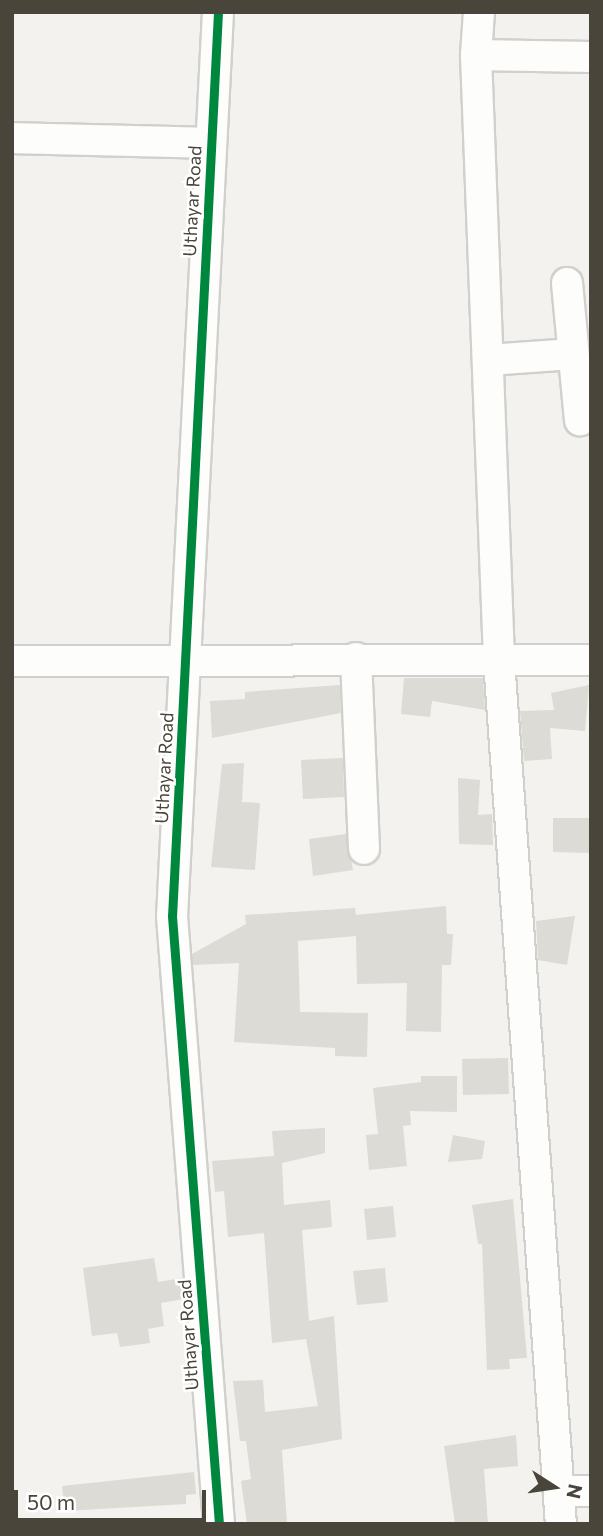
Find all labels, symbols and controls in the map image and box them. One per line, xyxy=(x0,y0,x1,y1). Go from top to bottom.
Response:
street label: Uthayar Road xyxy=(178,145,206,257)
street label: Uthayar Road xyxy=(150,712,178,824)
street label: Uthayar Road xyxy=(173,1279,203,1391)
north arrow xyxy=(519,1452,589,1522)
scale bar xyxy=(18,1476,210,1520)
text: N xyxy=(562,1482,588,1501)
text: 50 m xyxy=(27,1489,75,1514)

